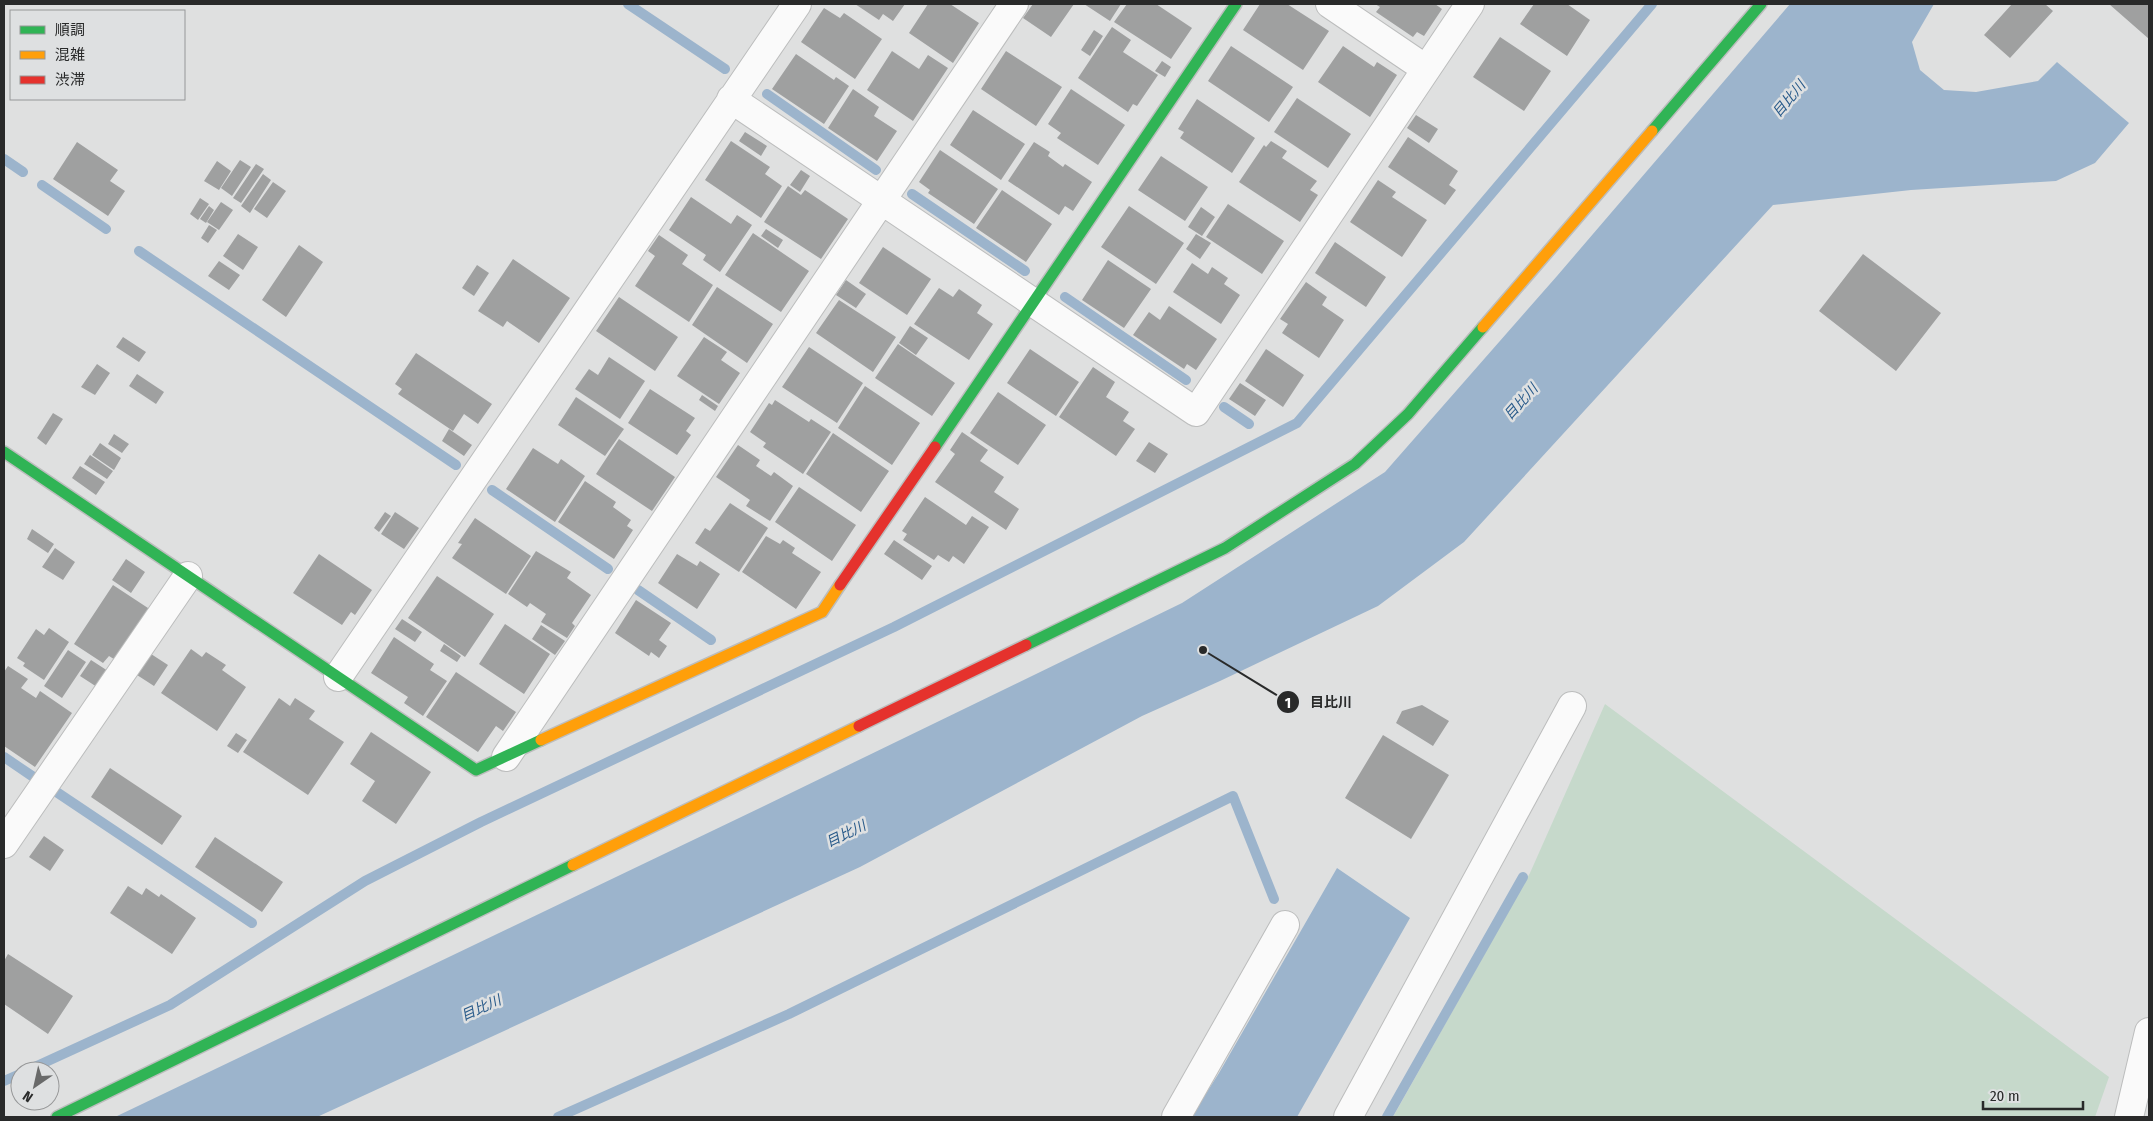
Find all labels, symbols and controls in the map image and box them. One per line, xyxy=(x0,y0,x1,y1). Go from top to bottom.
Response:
legend xyxy=(10,10,185,100)
text: 順調 xyxy=(55,21,85,39)
text: 混雑 xyxy=(55,46,85,64)
text: 渋滞 xyxy=(55,71,85,89)
water label: 目比川 xyxy=(1769,76,1810,121)
water label: 目比川 xyxy=(1501,379,1543,423)
callout: 目比川 xyxy=(1275,688,1362,717)
text: 1 xyxy=(1285,694,1291,712)
text: 目比川 xyxy=(1310,694,1352,711)
water label: 目比川 xyxy=(823,816,870,851)
water label: 目比川 xyxy=(458,991,505,1024)
north arrow xyxy=(10,1061,60,1111)
scale bar xyxy=(1983,1078,2083,1110)
text: N xyxy=(20,1087,36,1106)
text: 20 m xyxy=(1990,1087,2020,1105)

